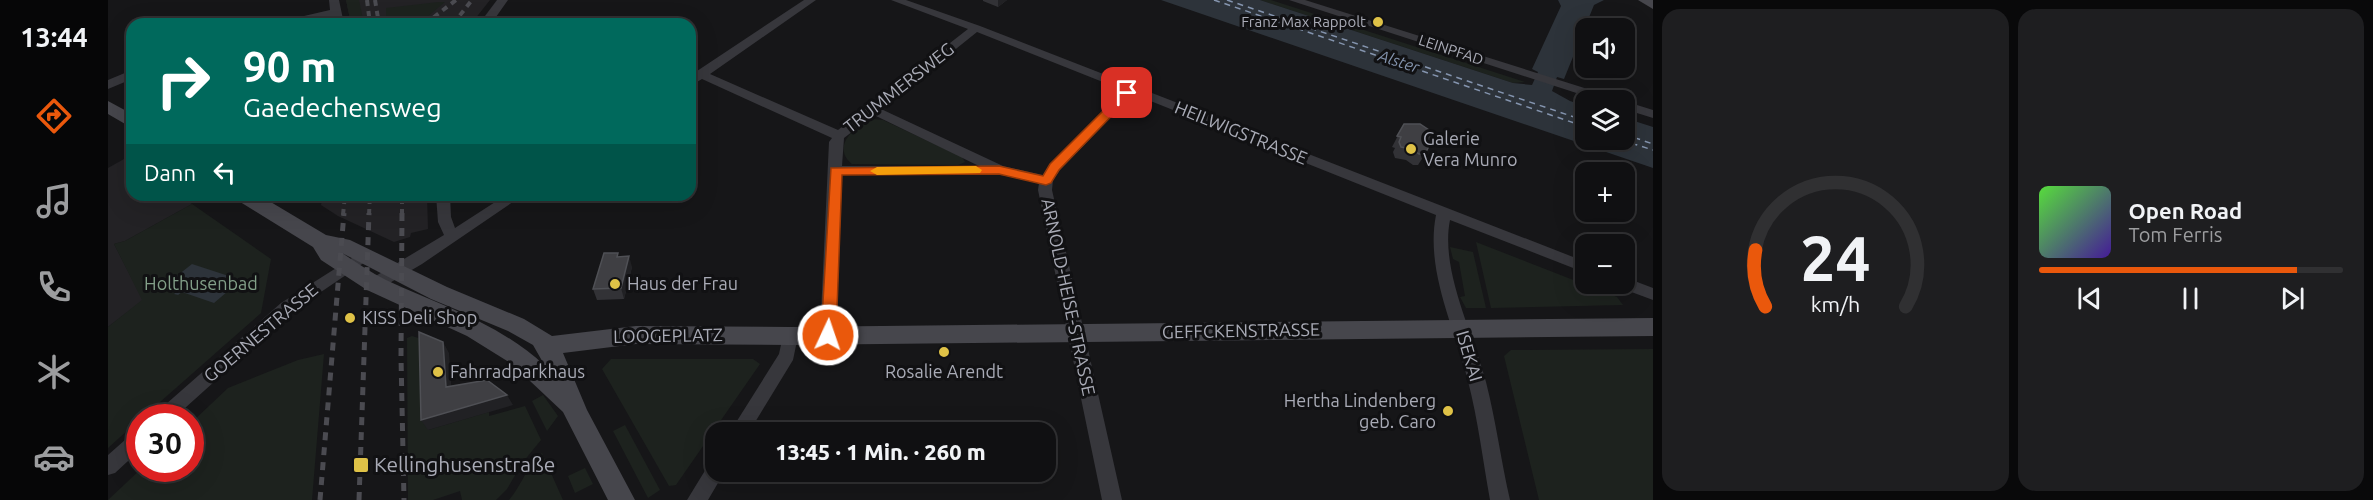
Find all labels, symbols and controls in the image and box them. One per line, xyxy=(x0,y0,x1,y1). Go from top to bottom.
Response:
place label: Franz Max Rappolt xyxy=(1241,13,1366,30)
marker: Franz Max Rappolt xyxy=(1371,15,1385,29)
map controls xyxy=(1575,18,1635,294)
button: sound xyxy=(1575,18,1635,78)
text: 13:44 xyxy=(20,22,88,52)
street label: LEINPFAD xyxy=(1417,31,1486,68)
street label: TRUMMERSWEG xyxy=(839,38,957,136)
icon: right xyxy=(144,42,222,120)
text: 90 m xyxy=(243,43,337,90)
water label: Alster xyxy=(1375,46,1422,76)
pin xyxy=(1101,67,1152,118)
icon: arrive xyxy=(1110,76,1143,109)
button: layers xyxy=(1575,90,1635,150)
text: Gaedechensweg xyxy=(243,92,442,122)
icon: directions xyxy=(33,95,75,137)
street label: HEILWIGSTRASSE xyxy=(1172,96,1311,168)
place label: Galerie Vera Munro xyxy=(1423,128,1517,169)
marker: Galerie Vera Munro xyxy=(1404,142,1418,156)
icon: left xyxy=(208,156,241,189)
text: Dann xyxy=(144,160,196,185)
button: + xyxy=(1575,162,1635,222)
icon: music xyxy=(33,180,75,222)
street label: ARNOLD-HEISE-STRASSE xyxy=(1038,196,1100,397)
text: Open Road xyxy=(2129,198,2242,223)
text: 24 xyxy=(1800,223,1870,293)
text: Tom Ferris xyxy=(2129,223,2222,246)
button: − xyxy=(1575,234,1635,294)
icon: phone xyxy=(33,266,75,308)
park label: Holthusenbad xyxy=(144,273,258,293)
place label: Haus der Frau xyxy=(627,273,738,293)
marker: Haus der Frau xyxy=(608,277,622,291)
street label: GOERNESTRASSE xyxy=(199,279,321,386)
icon: previous xyxy=(2073,282,2106,315)
icon: pause xyxy=(2174,282,2207,315)
icon: next xyxy=(2276,282,2309,315)
text: km/h xyxy=(1810,292,1860,316)
position arrow xyxy=(796,303,860,367)
place label: KISS Deli Shop xyxy=(362,307,477,327)
marker: KISS Deli Shop xyxy=(343,311,357,325)
street label: GEFFCKENSTRASSE xyxy=(1162,319,1320,341)
street label: LOOGEPLATZ xyxy=(613,324,723,346)
street label: ISEKAI xyxy=(1453,328,1487,383)
marker: Rosalie Arendt xyxy=(937,345,951,359)
icon: climate xyxy=(33,351,75,393)
place label: Fahrradparkhaus xyxy=(450,361,585,381)
place label: Rosalie Arendt xyxy=(885,361,1003,381)
marker: Fahrradparkhaus xyxy=(431,365,445,379)
place label: Hertha Lindenberg geb. Caro xyxy=(1284,390,1436,431)
speed limit sign: 30 xyxy=(126,404,204,482)
marker: Hertha Lindenberg geb. Caro xyxy=(1441,404,1455,418)
icon: car xyxy=(33,436,75,478)
text: 13:45 · 1 Min. · 260 m xyxy=(775,439,986,464)
place label: Kellinghusenstraße xyxy=(374,452,555,476)
marker: Kellinghusenstraße xyxy=(352,456,370,474)

